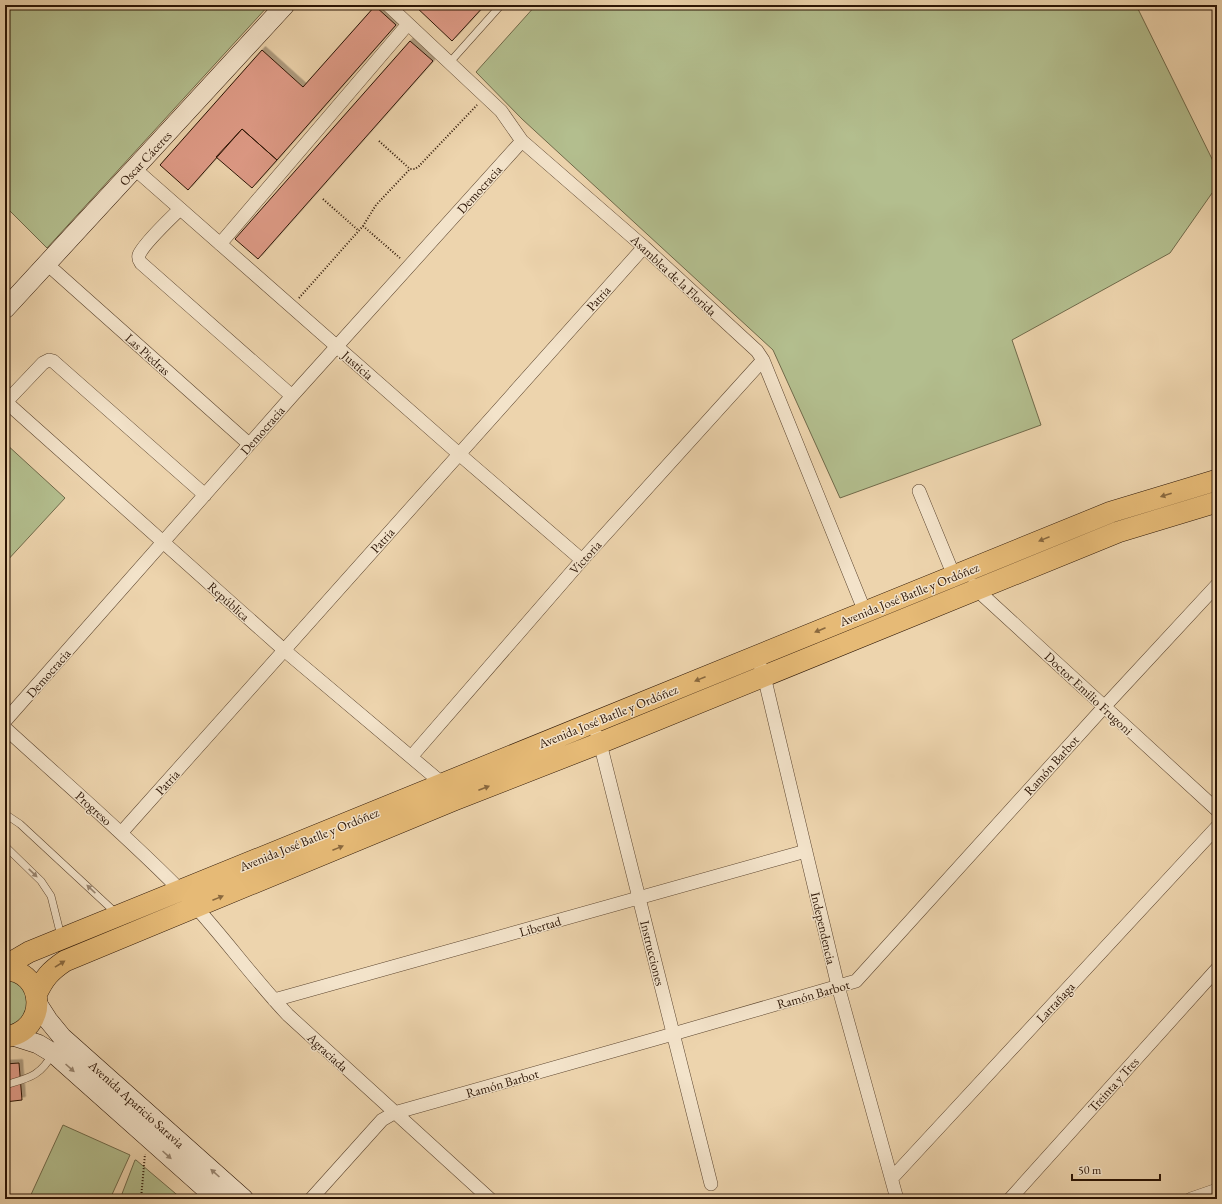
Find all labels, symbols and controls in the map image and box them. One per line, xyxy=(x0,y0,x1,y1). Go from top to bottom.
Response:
street label: Oscar Cáceres xyxy=(115,127,175,190)
street label: Democracia xyxy=(453,161,506,217)
street label: Asamblea de la Florida xyxy=(626,230,721,320)
street label: Patria xyxy=(583,281,615,315)
street label: Las Piedras xyxy=(121,330,174,379)
street label: Justicia xyxy=(338,346,378,384)
street label: Democracia xyxy=(236,402,289,458)
one-way arrow xyxy=(1160,492,1172,498)
street label: Patria xyxy=(367,523,399,557)
street label: Victoria xyxy=(566,536,606,578)
one-way arrow xyxy=(1038,537,1050,543)
street label: Avenida José Batlle y Ordóñez xyxy=(836,559,981,631)
street label: República xyxy=(204,578,254,625)
one-way arrow xyxy=(814,627,826,634)
street label: Democracia xyxy=(22,645,75,701)
street label: Doctor Emilio Frugoni xyxy=(1041,648,1136,739)
one-way arrow xyxy=(693,677,705,683)
street label: Avenida José Batlle y Ordóñez xyxy=(535,681,680,753)
street label: Ramón Barbot xyxy=(1020,732,1083,799)
street label: Patria xyxy=(152,765,184,799)
one-way arrow xyxy=(479,785,491,791)
street label: Progreso xyxy=(72,787,116,829)
street label: Avenida José Batlle y Ordóñez xyxy=(236,804,381,876)
one-way arrow xyxy=(333,845,344,851)
one-way arrow xyxy=(28,868,38,878)
one-way arrow xyxy=(86,884,96,894)
street label: Independencia xyxy=(807,890,840,967)
one-way arrow xyxy=(213,894,225,900)
street label: Libertad xyxy=(517,912,563,941)
street label: Instrucciones xyxy=(636,919,669,988)
one-way arrow xyxy=(54,961,66,968)
street label: Ramón Barbot xyxy=(775,976,851,1013)
street label: Larrañaga xyxy=(1032,978,1079,1026)
street label: Agraciada xyxy=(303,1029,352,1076)
street label: Treinta y Tres xyxy=(1084,1053,1142,1115)
street label: Avenida Aparicio Saravia xyxy=(84,1056,189,1152)
one-way arrow xyxy=(65,1064,76,1073)
street label: Ramón Barbot xyxy=(464,1065,540,1102)
one-way arrow xyxy=(163,1150,172,1159)
scale bar xyxy=(1072,1156,1160,1182)
text: 50 m xyxy=(1078,1162,1102,1178)
one-way arrow xyxy=(210,1169,219,1178)

